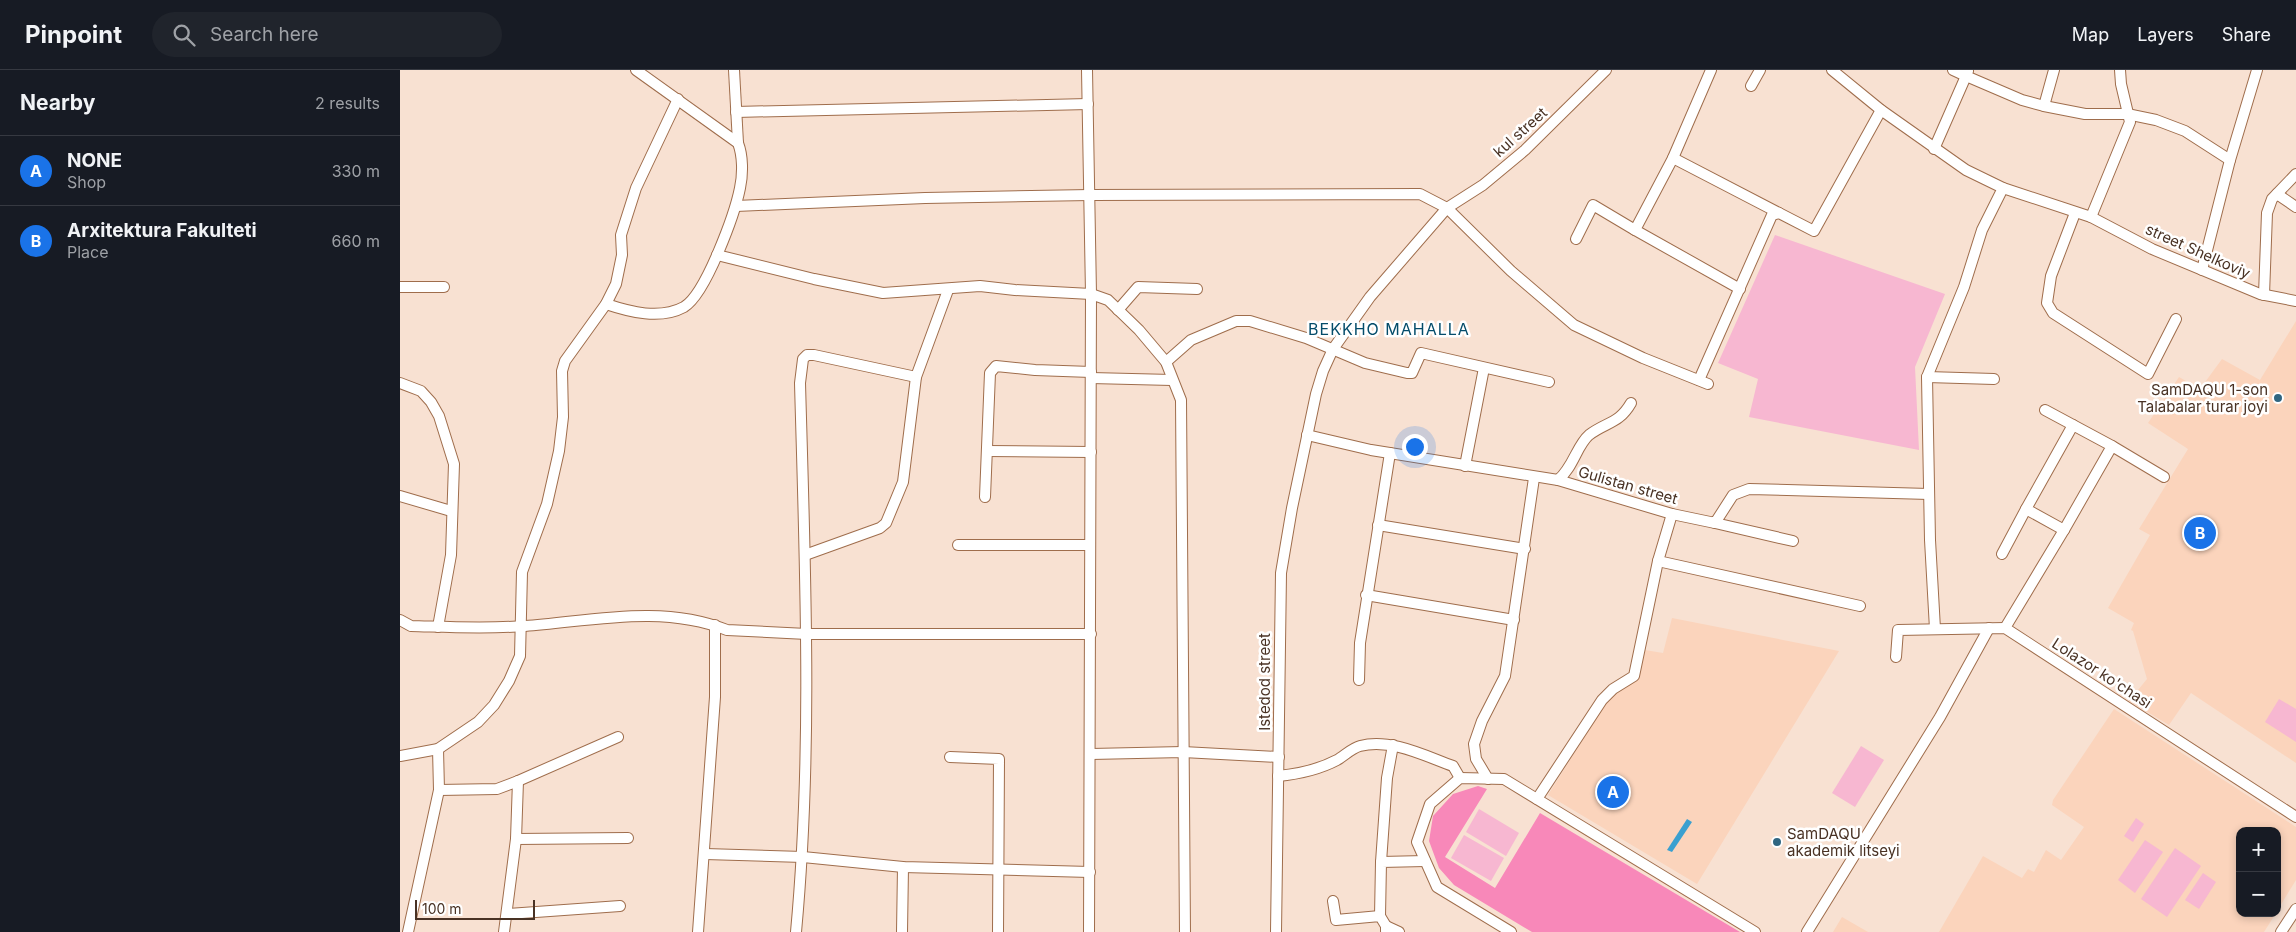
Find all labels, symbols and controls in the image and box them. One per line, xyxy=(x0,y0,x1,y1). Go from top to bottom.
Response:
search box xyxy=(152,12,502,57)
text: Pinpoint xyxy=(25,20,122,49)
icon: search xyxy=(170,21,198,49)
text: Search here xyxy=(210,23,319,46)
text: Map xyxy=(2072,24,2109,45)
text: Layers xyxy=(2137,24,2194,45)
text: Share xyxy=(2222,24,2271,45)
text: Nearby xyxy=(20,90,95,115)
text: 2 results xyxy=(315,93,380,113)
street label: kul street xyxy=(1489,103,1551,161)
text: NONE xyxy=(67,149,122,172)
text: A xyxy=(30,161,42,181)
text: 330 m xyxy=(332,161,380,181)
text: Shop xyxy=(67,172,106,192)
text: Arxitektura Fakulteti xyxy=(67,219,257,242)
street label: street Shelkoviy xyxy=(2143,219,2254,283)
text: B xyxy=(31,231,41,251)
text: 660 m xyxy=(332,231,380,251)
text: Place xyxy=(67,242,109,262)
district label: BEKKHO MAHALLA xyxy=(1308,319,1470,339)
place label: SamDAQU 1-son Talabalar turar joyi xyxy=(2137,380,2268,416)
marker: SamDAQU 1-son Talabalar turar joyi xyxy=(2272,392,2284,404)
your location xyxy=(1402,434,1428,460)
street label: Gulistan street xyxy=(1576,462,1680,508)
pin: B xyxy=(2184,514,2216,552)
street label: Istedod street xyxy=(1255,633,1274,731)
street label: Lolazor ko'chasi xyxy=(2049,634,2155,712)
pin: A xyxy=(1597,773,1629,811)
place label: SamDAQU akademik litseyi xyxy=(1787,824,1900,860)
map controls xyxy=(2236,827,2281,917)
button: + xyxy=(2236,827,2281,872)
marker: SamDAQU akademik litseyi xyxy=(1771,836,1783,848)
button: − xyxy=(2236,872,2281,917)
scale bar xyxy=(415,897,535,920)
text: 100 m xyxy=(422,900,462,917)

